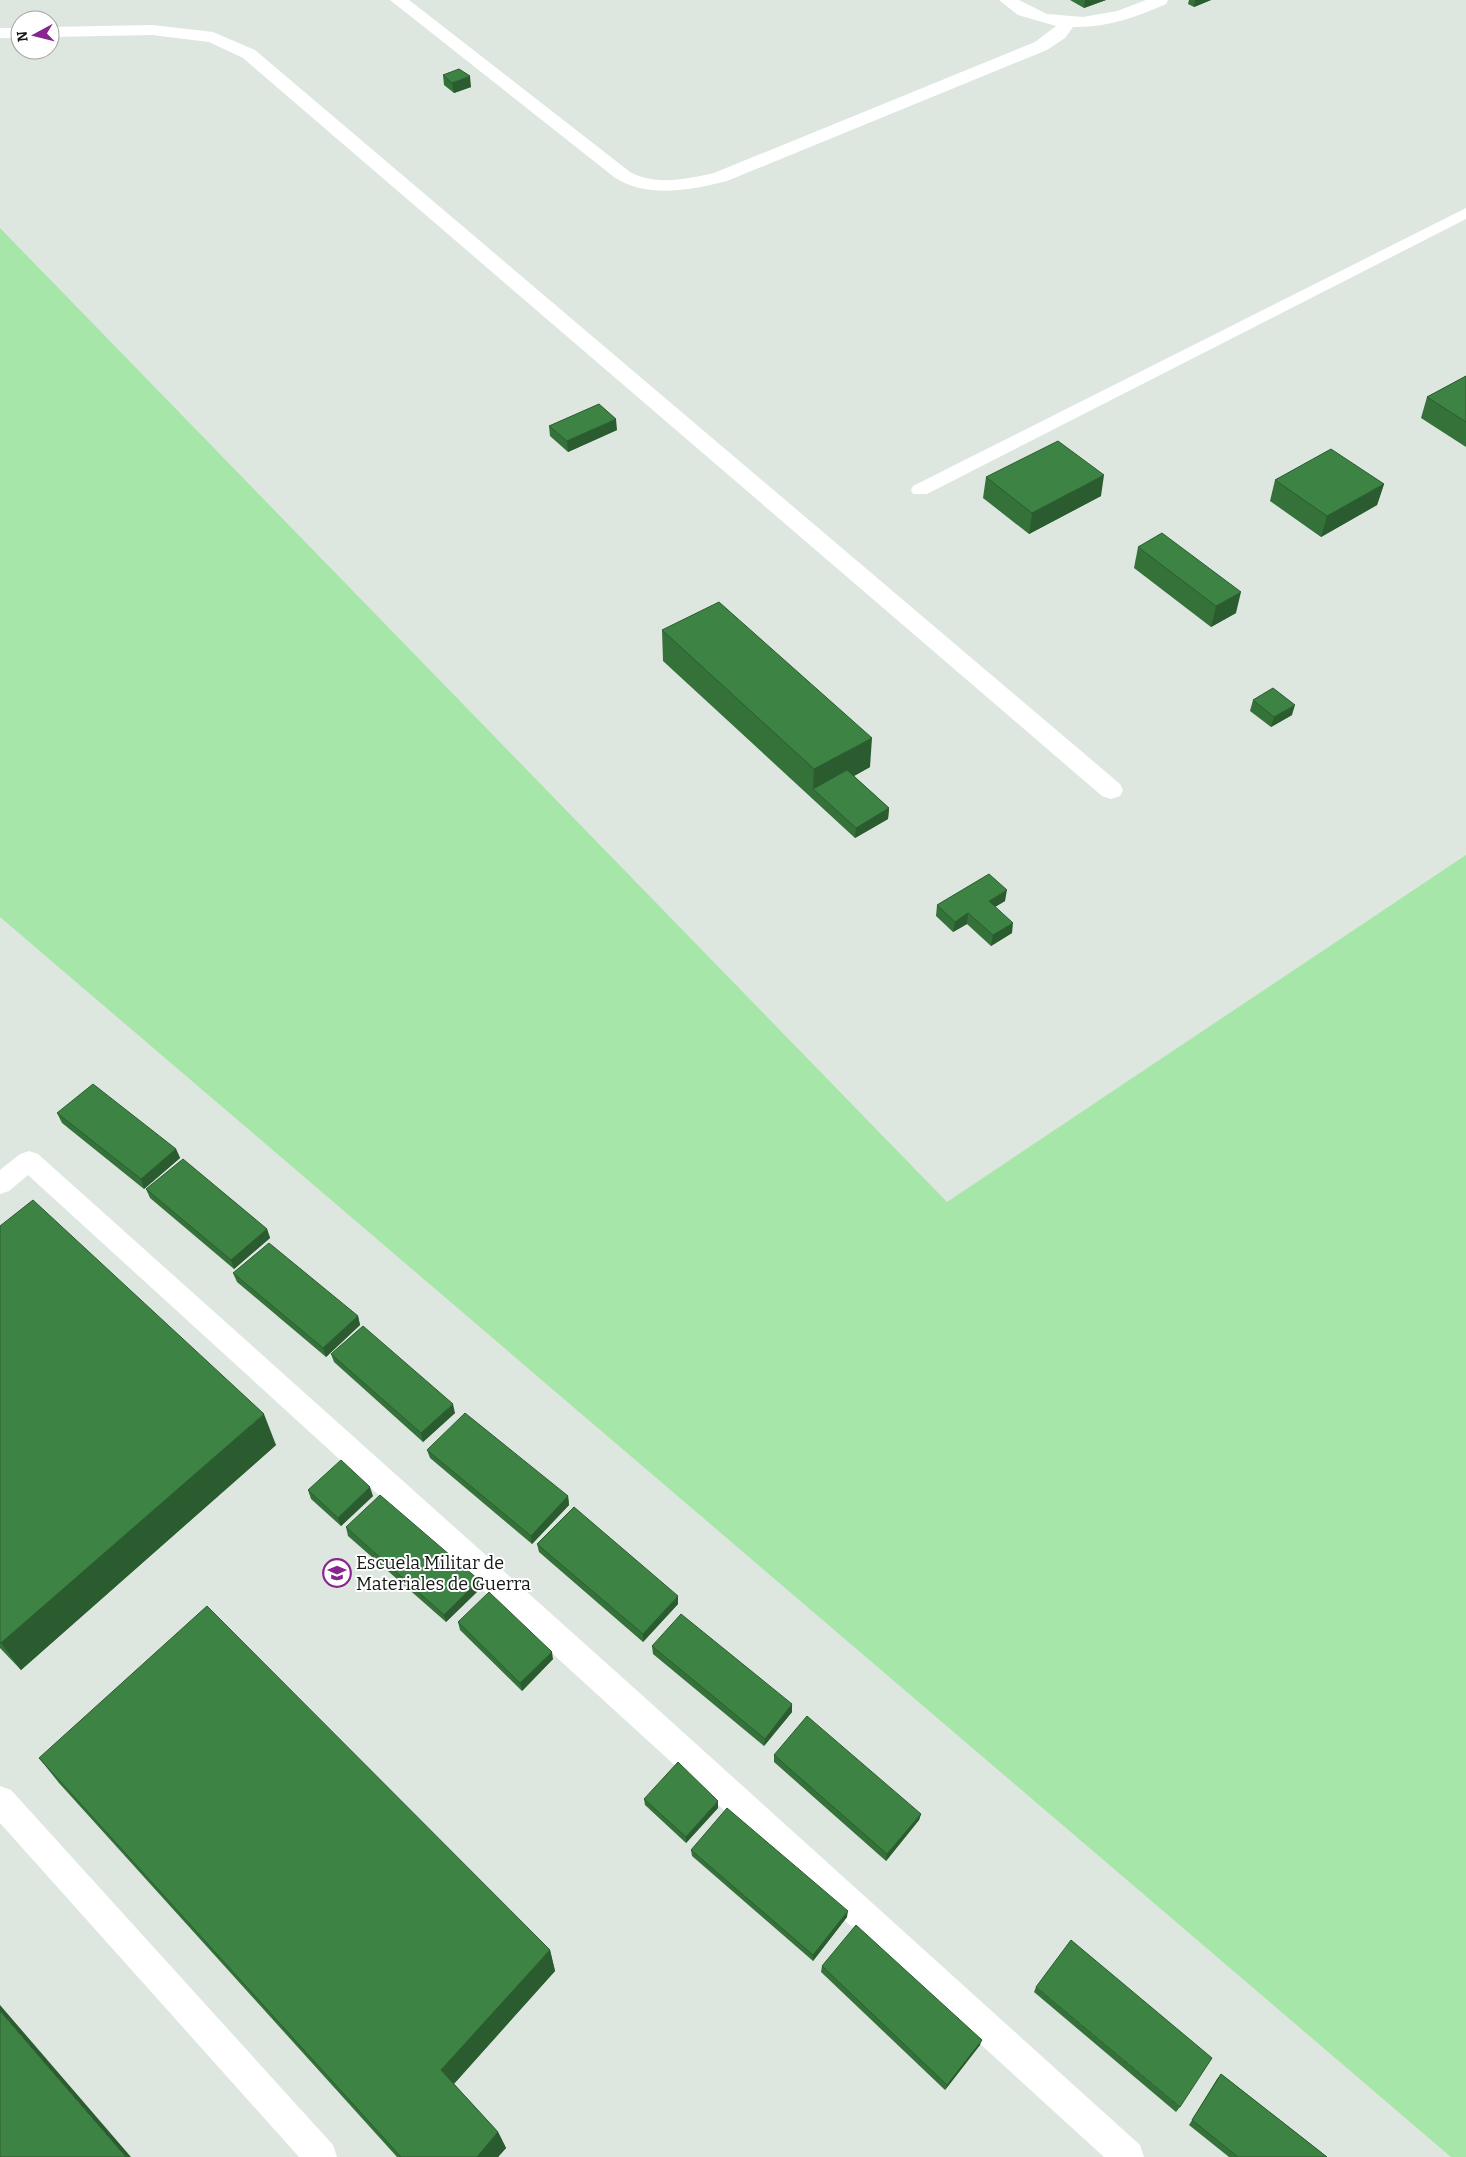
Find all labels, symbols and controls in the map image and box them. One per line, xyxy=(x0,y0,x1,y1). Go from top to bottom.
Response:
north arrow xyxy=(10,10,60,60)
text: N xyxy=(13,30,32,43)
place label: Escuela Militar de Materiales de Guerra xyxy=(356,1552,531,1595)
school or university icon: Escuela Militar de Materiales de Guerra xyxy=(322,1558,352,1588)

